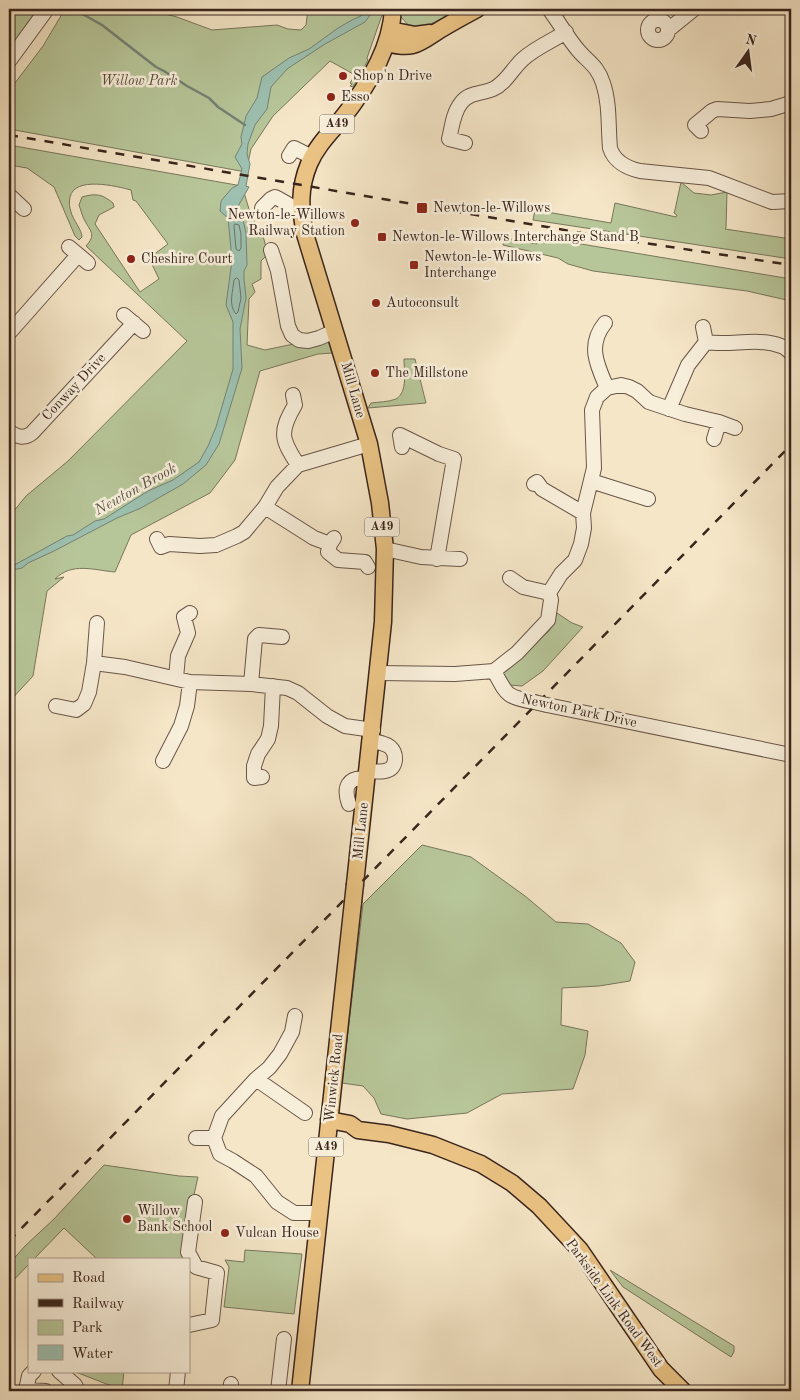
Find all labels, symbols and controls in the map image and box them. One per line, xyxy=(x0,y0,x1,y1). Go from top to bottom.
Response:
north arrow xyxy=(722,28,772,78)
text: N xyxy=(744,32,758,49)
place label: Shop'n Drive xyxy=(353,69,432,83)
marker: Shop'n Drive xyxy=(337,70,349,82)
park label: Willow Park xyxy=(101,74,178,88)
place label: Esso xyxy=(341,90,370,104)
marker: Esso xyxy=(325,91,337,103)
road number: A49 xyxy=(320,115,354,134)
marker: Newton-le-Willows xyxy=(415,201,429,215)
place label: Newton-le-Willows xyxy=(433,201,550,215)
place label: Newton-le-Willows Railway Station xyxy=(228,208,345,238)
marker: Newton-le-Willows Railway Station xyxy=(349,217,361,229)
place label: Newton-le-Willows Interchange Stand B xyxy=(392,230,639,244)
marker: Newton-le-Willows Interchange Stand B xyxy=(376,231,388,243)
place label: Newton-le-Willows Interchange xyxy=(424,250,541,280)
place label: Cheshire Court xyxy=(141,252,233,266)
marker: Cheshire Court xyxy=(125,253,137,265)
marker: Newton-le-Willows Interchange xyxy=(408,259,420,271)
place label: Autoconsult xyxy=(386,296,459,310)
marker: Autoconsult xyxy=(370,297,382,309)
street label: Conway Drive xyxy=(40,351,108,423)
street label: Mill Lane xyxy=(338,361,368,419)
place label: The Millstone xyxy=(385,366,468,380)
marker: The Millstone xyxy=(369,367,381,379)
water label: Newton Brook xyxy=(92,461,180,519)
road number: A49 xyxy=(364,518,400,536)
street label: Newton Park Drive xyxy=(520,692,638,730)
street label: Mill Lane xyxy=(351,802,371,860)
street label: Winwick Road xyxy=(322,1033,346,1123)
road number: A49 xyxy=(308,1138,344,1156)
place label: Willow Bank School xyxy=(137,1204,213,1234)
marker: Willow Bank School xyxy=(121,1213,133,1225)
place label: Vulcan House xyxy=(235,1226,319,1240)
marker: Vulcan House xyxy=(219,1227,231,1239)
street label: Parkside Link Road West xyxy=(563,1236,665,1370)
legend xyxy=(28,1258,190,1372)
text: Road xyxy=(72,1271,106,1286)
text: Railway xyxy=(72,1297,125,1312)
text: Park xyxy=(72,1321,103,1336)
text: Water xyxy=(72,1347,113,1362)

